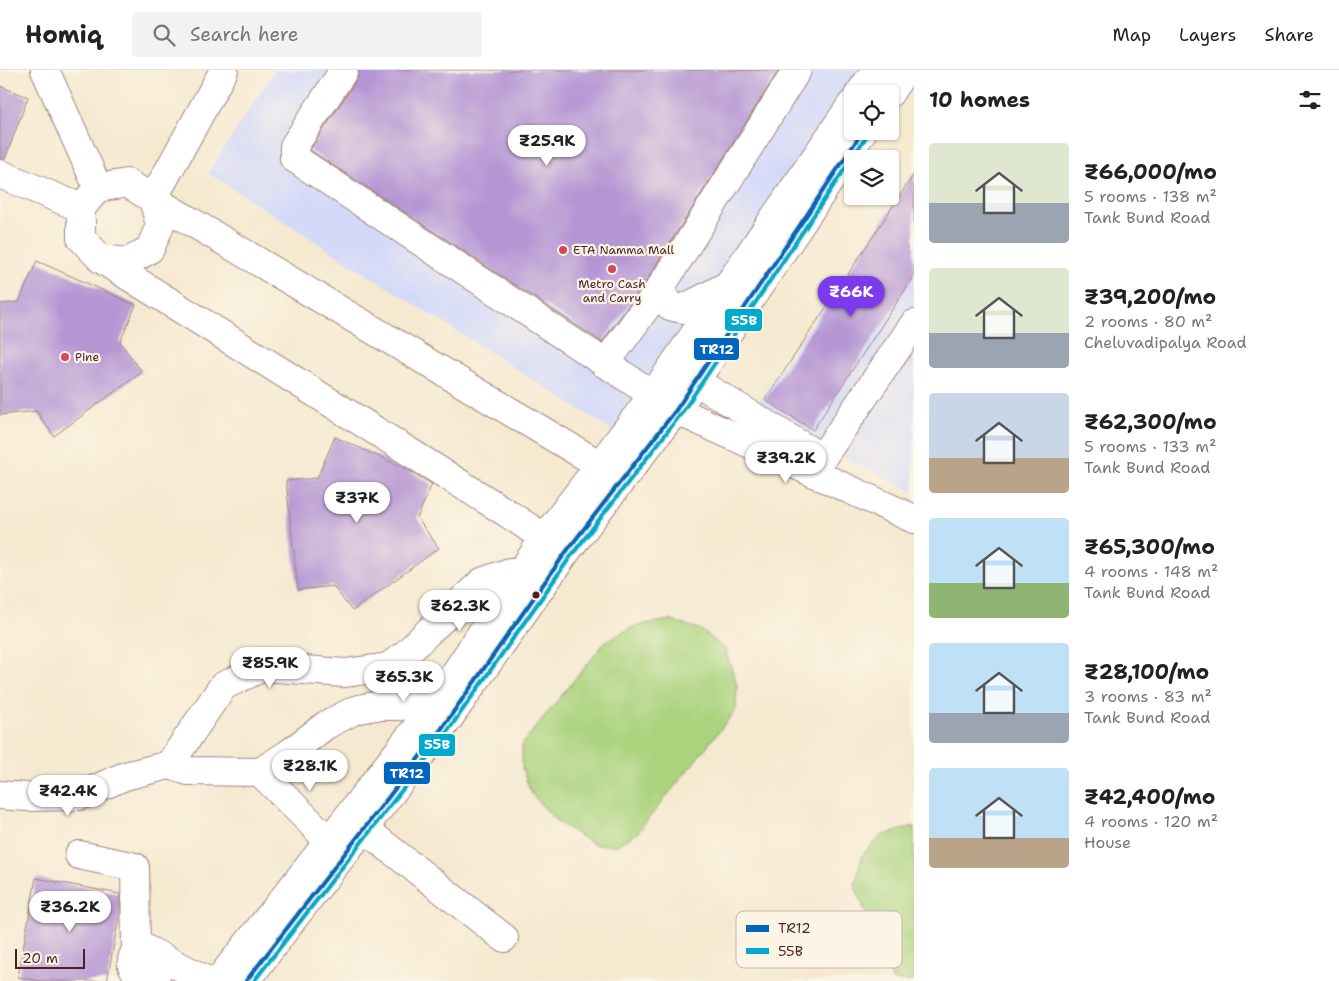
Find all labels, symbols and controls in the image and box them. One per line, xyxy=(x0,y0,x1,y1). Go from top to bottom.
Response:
search box xyxy=(132,12,482,57)
text: Homiq xyxy=(25,19,102,51)
icon: search xyxy=(150,21,178,49)
text: Search here xyxy=(190,22,299,47)
text: Map xyxy=(1113,23,1151,47)
text: Layers xyxy=(1179,23,1236,47)
text: Share xyxy=(1264,23,1314,47)
map controls xyxy=(844,85,899,205)
button: locate xyxy=(844,85,899,140)
text: 10 homes xyxy=(929,86,1030,114)
icon: filters xyxy=(1296,86,1324,114)
pin: ₹25.9K xyxy=(506,124,588,167)
text: ₹25.9K xyxy=(519,130,575,151)
button: layers xyxy=(844,150,899,205)
text: ₹66,000/mo xyxy=(1084,158,1217,186)
icon: home xyxy=(969,163,1029,223)
text: 5 rooms · 138 m² xyxy=(1084,186,1217,207)
text: Tank Bund Road xyxy=(1084,207,1210,228)
place label: ETA Namma Mall xyxy=(573,242,675,258)
marker: ETA Namma Mall xyxy=(557,244,569,256)
marker: Metro Cash and Carry xyxy=(606,263,618,275)
place label: Metro Cash and Carry xyxy=(578,276,646,306)
pin: ₹66K xyxy=(821,276,881,318)
text: ₹66K xyxy=(829,281,873,302)
text: ₹39,200/mo xyxy=(1084,283,1216,311)
icon: home xyxy=(969,288,1029,348)
line badge: 55B xyxy=(724,308,763,332)
text: 55B xyxy=(731,311,757,329)
text: 2 rooms · 80 m² xyxy=(1084,311,1212,332)
text: Cheluvadipalya Road xyxy=(1084,332,1247,353)
line badge: TR12 xyxy=(693,337,740,361)
text: TR12 xyxy=(700,340,734,358)
place label: Pine xyxy=(75,349,99,365)
marker: Pine xyxy=(59,351,71,363)
text: ₹62,300/mo xyxy=(1084,408,1217,436)
icon: home xyxy=(969,413,1029,473)
text: 5 rooms · 133 m² xyxy=(1084,436,1216,457)
pin: ₹39.2K xyxy=(745,442,827,484)
text: ₹39.2K xyxy=(756,447,816,468)
text: Tank Bund Road xyxy=(1084,457,1210,478)
pin: ₹37K xyxy=(327,482,387,524)
text: ₹37K xyxy=(335,487,379,508)
text: ₹65,300/mo xyxy=(1084,533,1215,561)
icon: home xyxy=(969,538,1029,598)
text: 4 rooms · 148 m² xyxy=(1084,561,1218,582)
text: Tank Bund Road xyxy=(1084,582,1210,603)
pin: ₹62.3K xyxy=(419,590,501,632)
unlabelled marker xyxy=(531,590,541,600)
text: ₹62.3K xyxy=(430,595,490,616)
pin: ₹85.9K xyxy=(229,646,311,689)
text: ₹85.9K xyxy=(242,652,298,673)
text: ₹28,100/mo xyxy=(1084,658,1209,686)
pin: ₹65.3K xyxy=(363,660,445,703)
icon: home xyxy=(969,663,1029,723)
text: ₹65.3K xyxy=(375,666,433,687)
text: 3 rooms · 83 m² xyxy=(1084,686,1212,707)
text: Tank Bund Road xyxy=(1084,707,1210,728)
line badge: 55B xyxy=(418,733,456,757)
text: 55B xyxy=(424,735,450,753)
pin: ₹28.1K xyxy=(269,750,351,792)
text: ₹28.1K xyxy=(283,755,337,776)
line badge: TR12 xyxy=(383,761,431,785)
text: TR12 xyxy=(390,764,424,782)
pin: ₹42.4K xyxy=(27,774,109,817)
text: ₹42.4K xyxy=(39,780,97,801)
text: ₹42,400/mo xyxy=(1084,783,1215,811)
icon: home xyxy=(969,788,1029,848)
text: 4 rooms · 120 m² xyxy=(1084,811,1218,832)
text: House xyxy=(1084,832,1131,853)
pin: ₹36.2K xyxy=(29,890,111,933)
text: ₹36.2K xyxy=(40,896,100,917)
legend xyxy=(736,911,902,968)
text: TR12 xyxy=(778,919,811,937)
text: 55B xyxy=(778,942,803,960)
scale bar xyxy=(15,946,85,969)
text: 20 m xyxy=(22,949,58,967)

